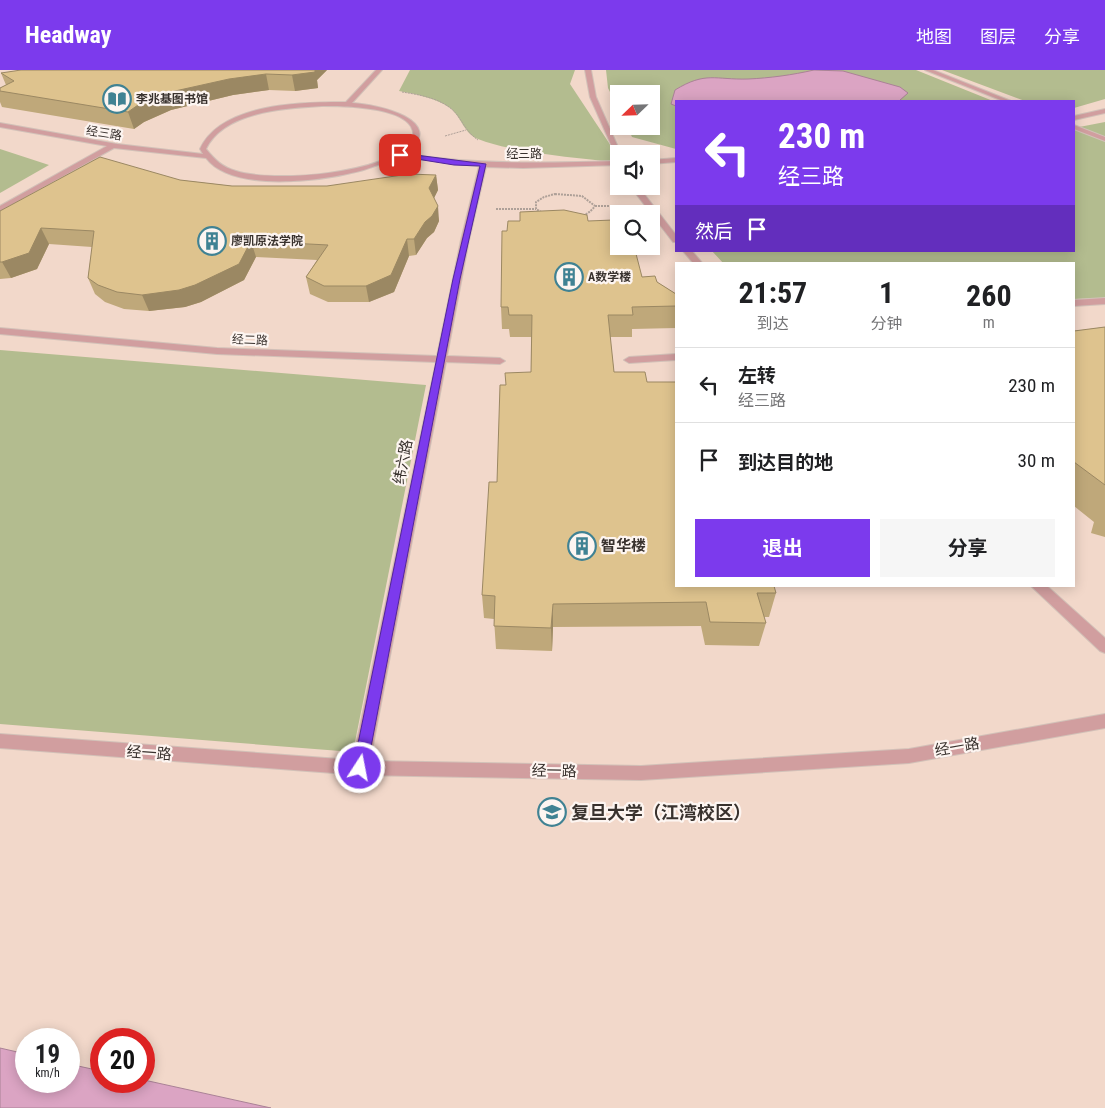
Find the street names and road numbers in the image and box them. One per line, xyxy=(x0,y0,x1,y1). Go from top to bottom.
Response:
street label: 经三路 xyxy=(85,123,123,143)
street label: 经三路 xyxy=(506,147,542,161)
street label: 经二路 xyxy=(232,332,268,348)
street label: 纬六路 xyxy=(390,438,416,486)
street label: 经一路 xyxy=(933,734,981,760)
street label: 经一路 xyxy=(126,742,172,764)
street label: 经一路 xyxy=(531,762,577,780)

